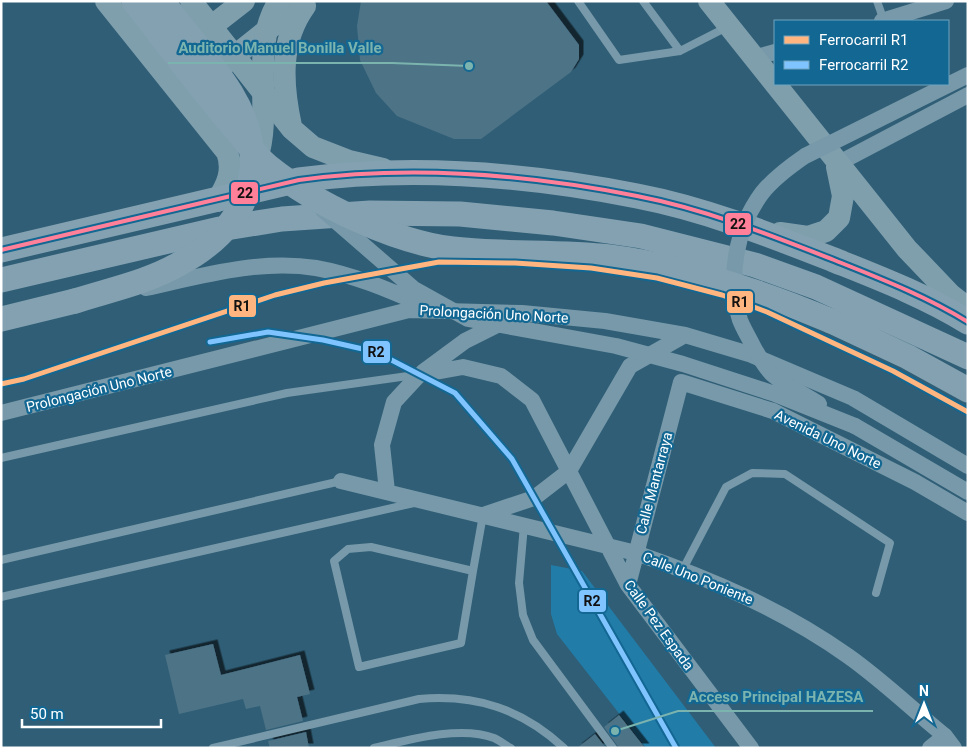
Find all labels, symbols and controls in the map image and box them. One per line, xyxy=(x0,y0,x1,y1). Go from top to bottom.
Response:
legend xyxy=(774,20,949,85)
text: Ferrocarril R1 xyxy=(819,31,909,49)
callout: Auditorio Manuel Bonilla Valle xyxy=(168,33,392,63)
text: Auditorio Manuel Bonilla Valle xyxy=(178,39,382,57)
text: Ferrocarril R2 xyxy=(819,56,909,74)
line badge: 22 xyxy=(230,181,259,205)
text: 22 xyxy=(237,185,253,201)
line badge: 22 xyxy=(724,212,752,236)
text: 22 xyxy=(730,216,746,232)
line badge: R1 xyxy=(726,290,754,314)
line badge: R1 xyxy=(228,294,257,318)
text: R1 xyxy=(731,294,749,310)
text: R1 xyxy=(233,298,251,314)
street label: Prolongación Uno Norte xyxy=(419,302,569,326)
line badge: R2 xyxy=(362,340,391,364)
text: R2 xyxy=(367,344,385,360)
street label: Prolongación Uno Norte xyxy=(25,363,173,415)
street label: Avenida Uno Norte xyxy=(772,406,884,472)
street label: Calle Mantarraya xyxy=(633,430,675,536)
street label: Calle Uno Poniente xyxy=(640,549,756,607)
street label: Calle Pez Espada xyxy=(621,577,697,673)
line badge: R2 xyxy=(578,589,607,613)
text: R2 xyxy=(583,593,601,609)
north arrow xyxy=(899,679,949,729)
callout: Acceso Principal HAZESA xyxy=(678,681,873,711)
text: N xyxy=(919,683,929,699)
text: Acceso Principal HAZESA xyxy=(689,688,864,706)
scale bar xyxy=(22,696,161,728)
text: 50 m xyxy=(30,705,64,723)

